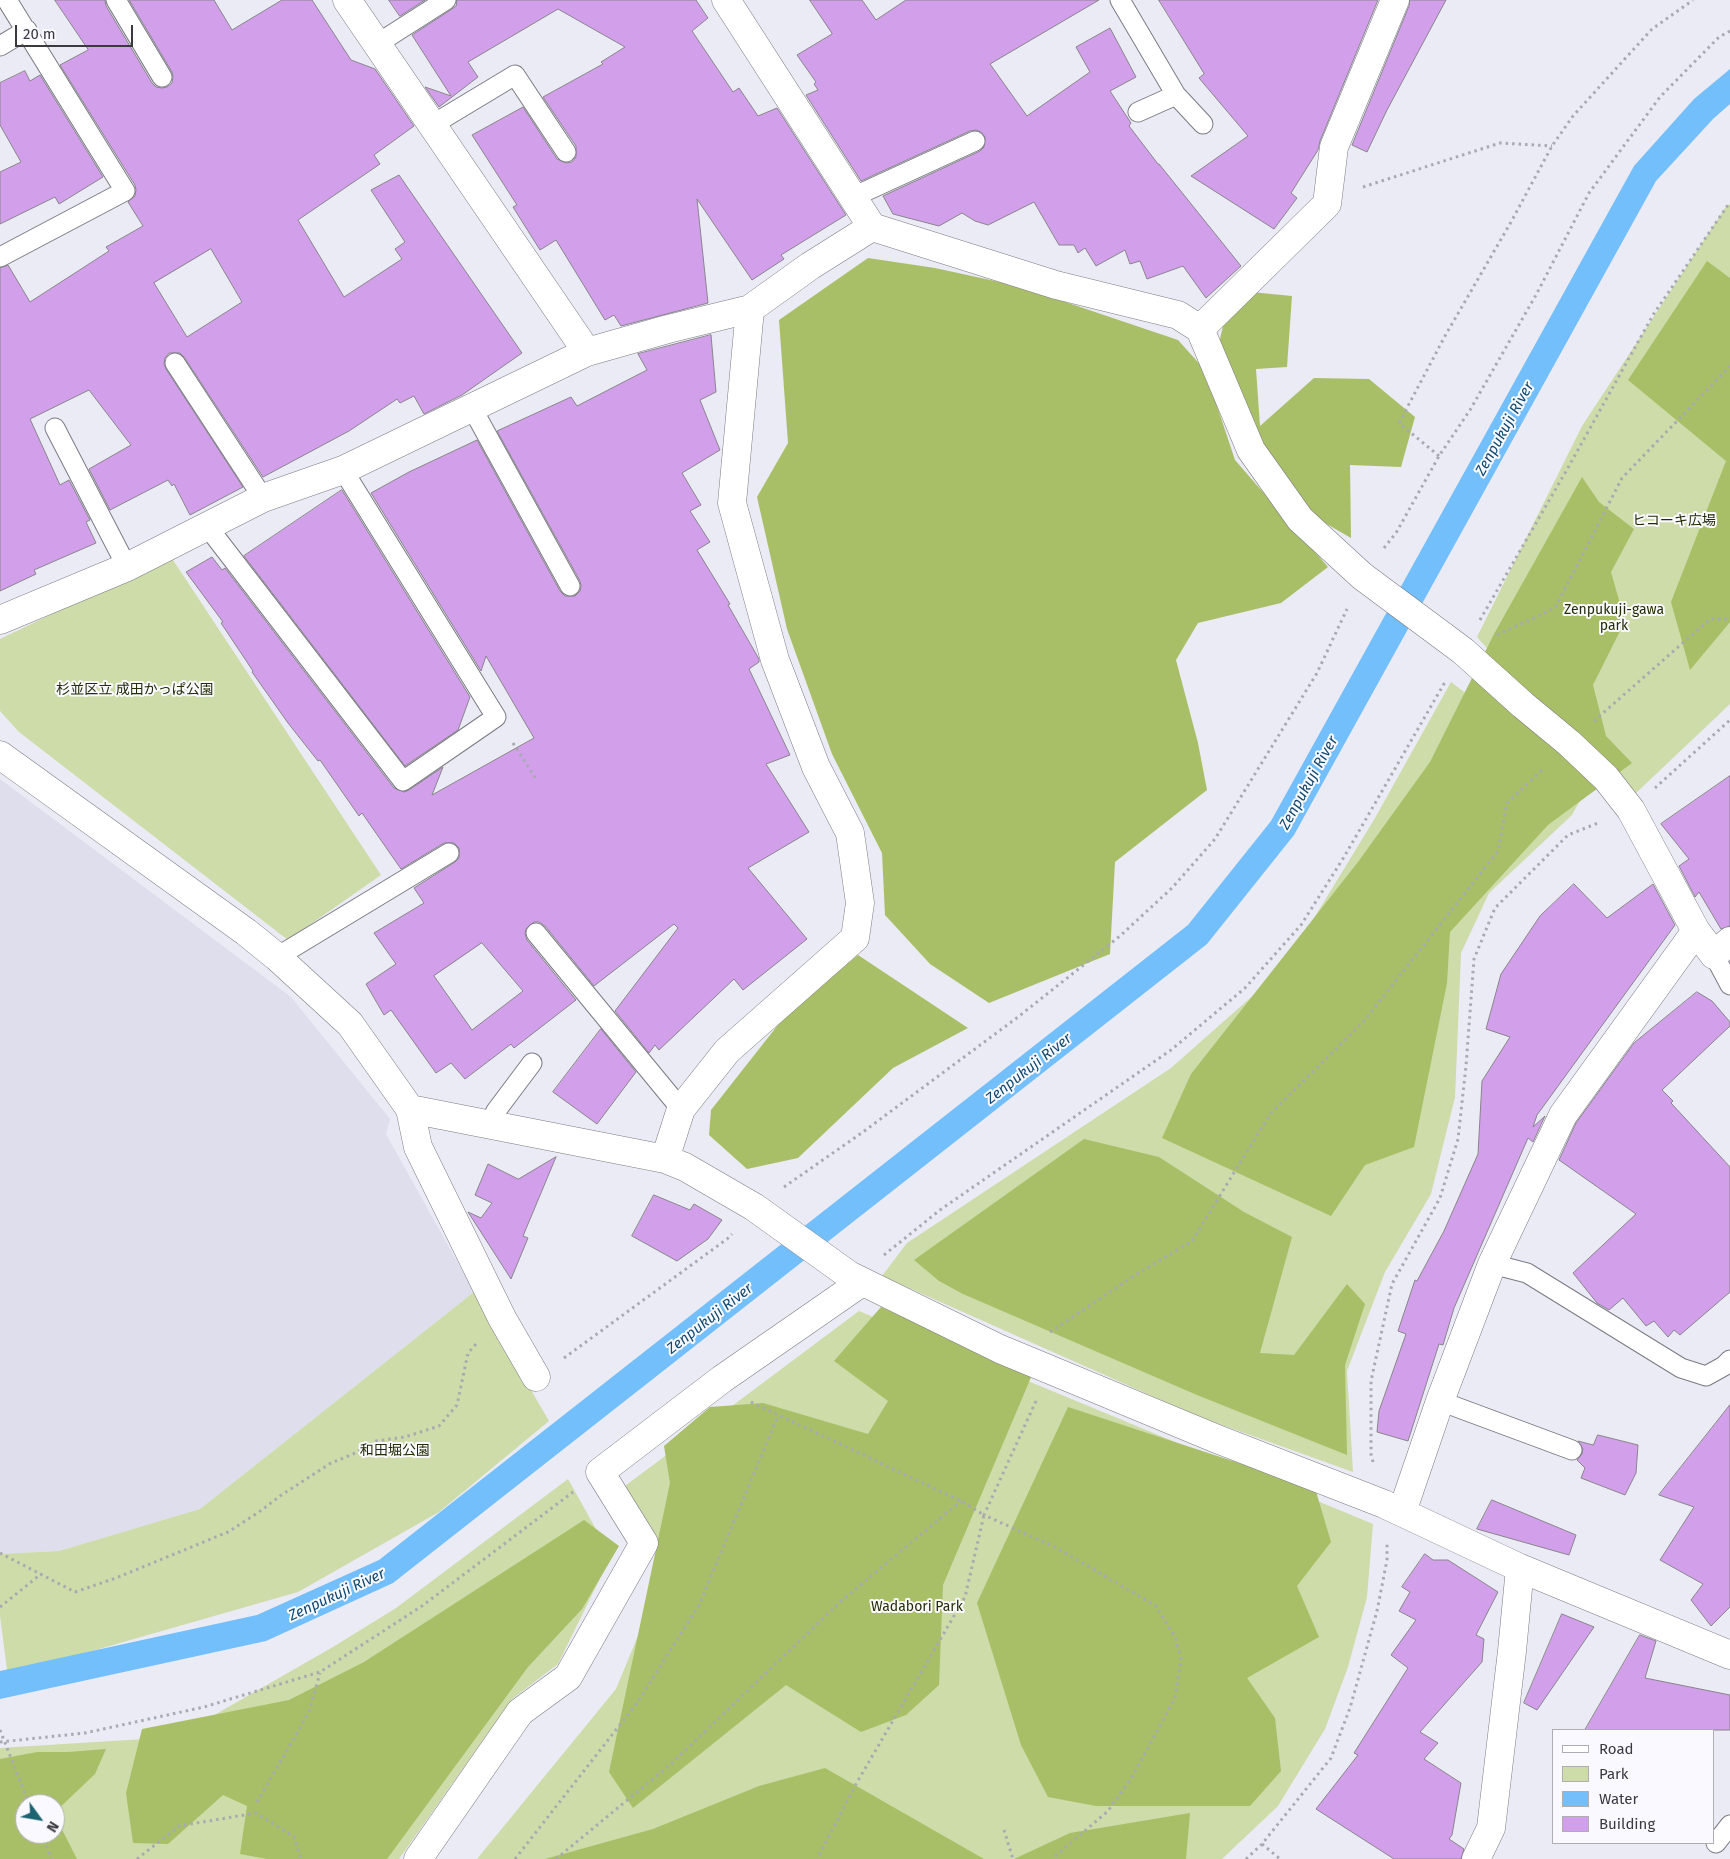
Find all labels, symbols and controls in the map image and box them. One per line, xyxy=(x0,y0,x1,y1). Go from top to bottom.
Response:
scale bar xyxy=(18,15,135,47)
text: 20 m xyxy=(23,25,56,43)
water label: Zenpukuji River xyxy=(1472,379,1538,479)
park label: ヒコーキ広場 xyxy=(1632,513,1716,529)
park label: Zenpukuji-gawa park xyxy=(1564,602,1664,634)
park label: 杉並区立 成田かっぱ公園 xyxy=(56,682,214,698)
water label: Zenpukuji River xyxy=(1276,733,1342,833)
water label: Zenpukuji River xyxy=(982,1030,1076,1108)
water label: Zenpukuji River xyxy=(663,1280,757,1358)
park label: 和田堀公園 xyxy=(360,1443,430,1459)
water label: Zenpukuji River xyxy=(286,1565,388,1625)
park label: Wadabori Park xyxy=(871,1599,963,1615)
legend xyxy=(1552,1729,1715,1844)
text: Road xyxy=(1599,1740,1634,1758)
text: Park xyxy=(1599,1765,1629,1783)
text: Water xyxy=(1599,1790,1638,1808)
north arrow xyxy=(15,1794,65,1844)
text: Building xyxy=(1599,1815,1655,1833)
text: N xyxy=(43,1818,62,1835)

